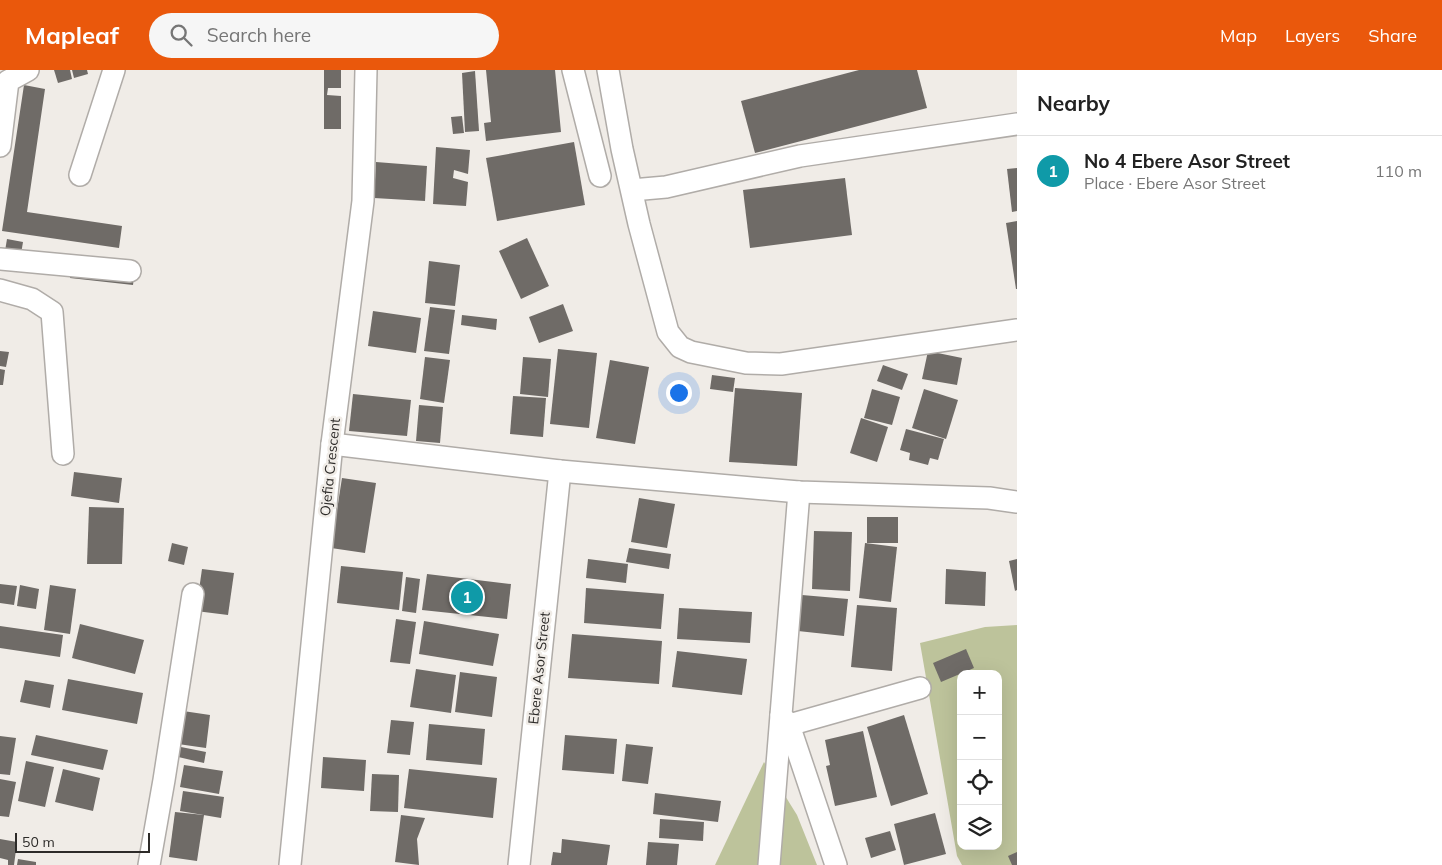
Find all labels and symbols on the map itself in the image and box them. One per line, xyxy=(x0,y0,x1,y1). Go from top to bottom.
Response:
your location xyxy=(666,380,692,406)
street label: Ojefia Crescent xyxy=(316,417,344,517)
pin: 1 xyxy=(451,578,483,616)
street label: Ebere Asor Street xyxy=(524,611,554,725)
scale bar xyxy=(15,830,150,853)

